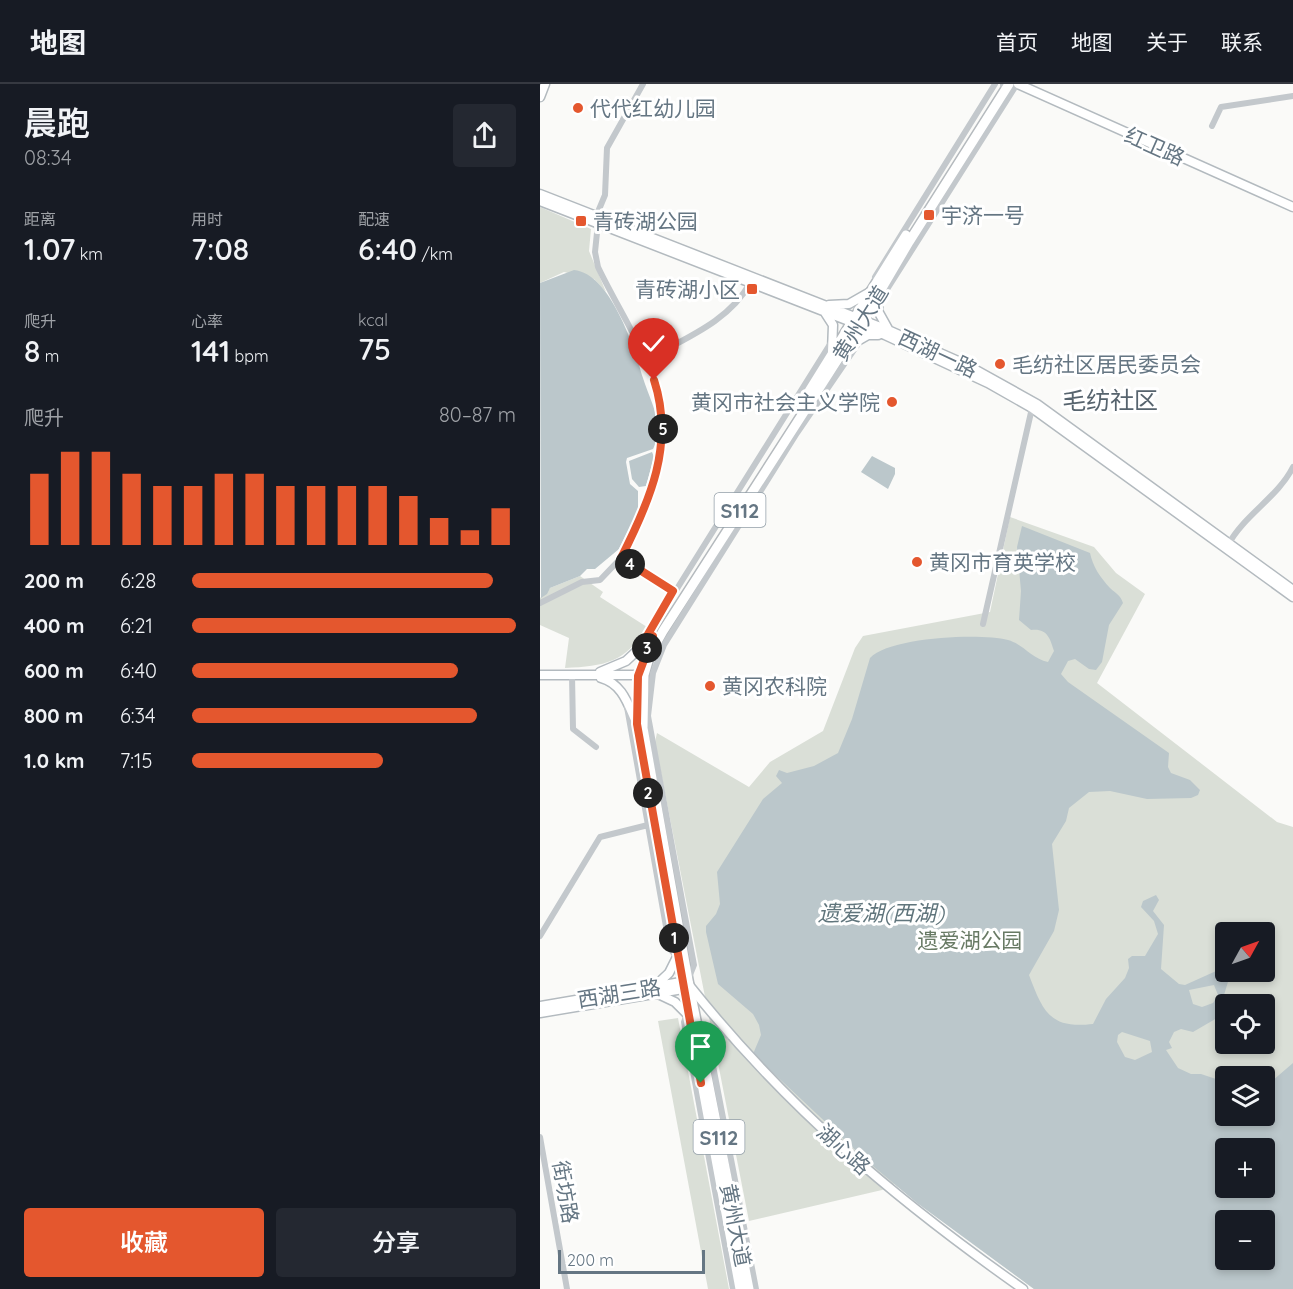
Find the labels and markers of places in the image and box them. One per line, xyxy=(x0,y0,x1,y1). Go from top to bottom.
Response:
place label: 代代红幼儿园 xyxy=(590,95,716,121)
marker: 代代红幼儿园 xyxy=(571,101,585,115)
place label: 宇济一号 xyxy=(941,202,1025,228)
place label: 青砖湖公园 xyxy=(593,208,698,234)
marker: 宇济一号 xyxy=(922,208,936,222)
marker: 青砖湖公园 xyxy=(574,214,588,228)
place label: 青砖湖小区 xyxy=(635,276,740,302)
marker: 青砖湖小区 xyxy=(745,282,759,296)
pin xyxy=(628,318,679,380)
place label: 毛纺社区居民委员会 xyxy=(1012,351,1201,377)
marker: 毛纺社区居民委员会 xyxy=(993,357,1007,371)
place label: 黄冈市社会主义学院 xyxy=(691,389,880,415)
marker: 黄冈市社会主义学院 xyxy=(885,395,899,409)
pin: 5 xyxy=(648,414,678,444)
pin: 4 xyxy=(615,549,645,579)
place label: 黄冈市育英学校 xyxy=(929,549,1076,575)
marker: 黄冈市育英学校 xyxy=(910,555,924,569)
pin: 3 xyxy=(632,633,662,663)
place label: 黄冈农科院 xyxy=(722,673,827,699)
marker: 黄冈农科院 xyxy=(703,679,717,693)
pin: 2 xyxy=(633,778,663,808)
pin: 1 xyxy=(659,923,689,953)
pin xyxy=(675,1021,726,1083)

